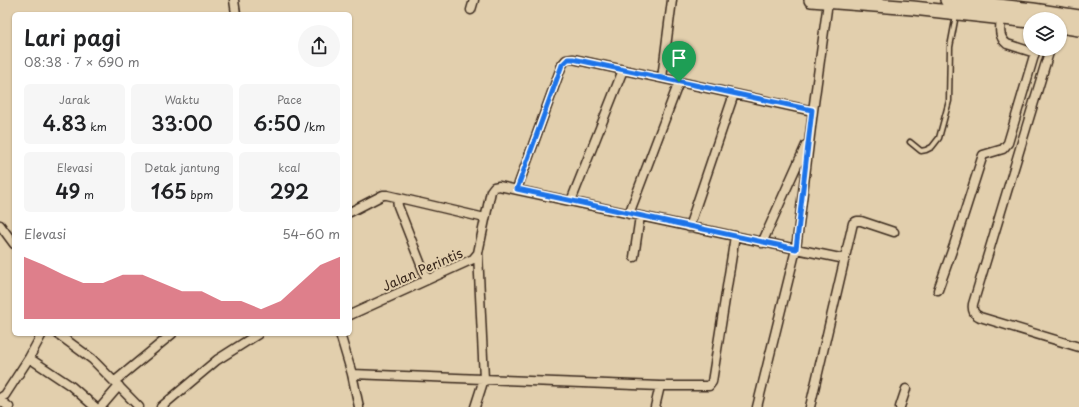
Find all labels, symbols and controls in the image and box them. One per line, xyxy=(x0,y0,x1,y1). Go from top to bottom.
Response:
map controls xyxy=(1023,12,1067,56)
button: layers xyxy=(1023,12,1067,56)
text: Lari pagi xyxy=(24,20,121,53)
button: share xyxy=(298,25,340,67)
pin xyxy=(662,41,696,82)
icon: arrive xyxy=(668,47,690,69)
text: 08:38 · 7 × 690 m xyxy=(24,52,140,71)
text: Jarak xyxy=(59,91,90,108)
text: Waktu xyxy=(165,91,199,108)
text: Pace xyxy=(277,91,302,108)
text: 4.83 xyxy=(42,108,87,138)
text: 33:00 xyxy=(151,108,213,138)
text: 6:50 xyxy=(253,108,301,138)
text: km xyxy=(87,118,107,135)
text: /km xyxy=(301,118,325,135)
text: Elevasi xyxy=(57,159,93,176)
text: Detak jantung xyxy=(144,159,220,176)
text: kcal xyxy=(278,159,300,176)
text: 49 xyxy=(55,176,80,206)
text: 165 xyxy=(151,176,187,206)
text: 292 xyxy=(270,176,309,206)
text: m xyxy=(80,186,94,203)
text: bpm xyxy=(187,186,213,203)
text: Elevasi xyxy=(24,224,66,243)
text: 54–60 m xyxy=(282,224,340,243)
street label: Jalan Perintis xyxy=(379,243,465,295)

